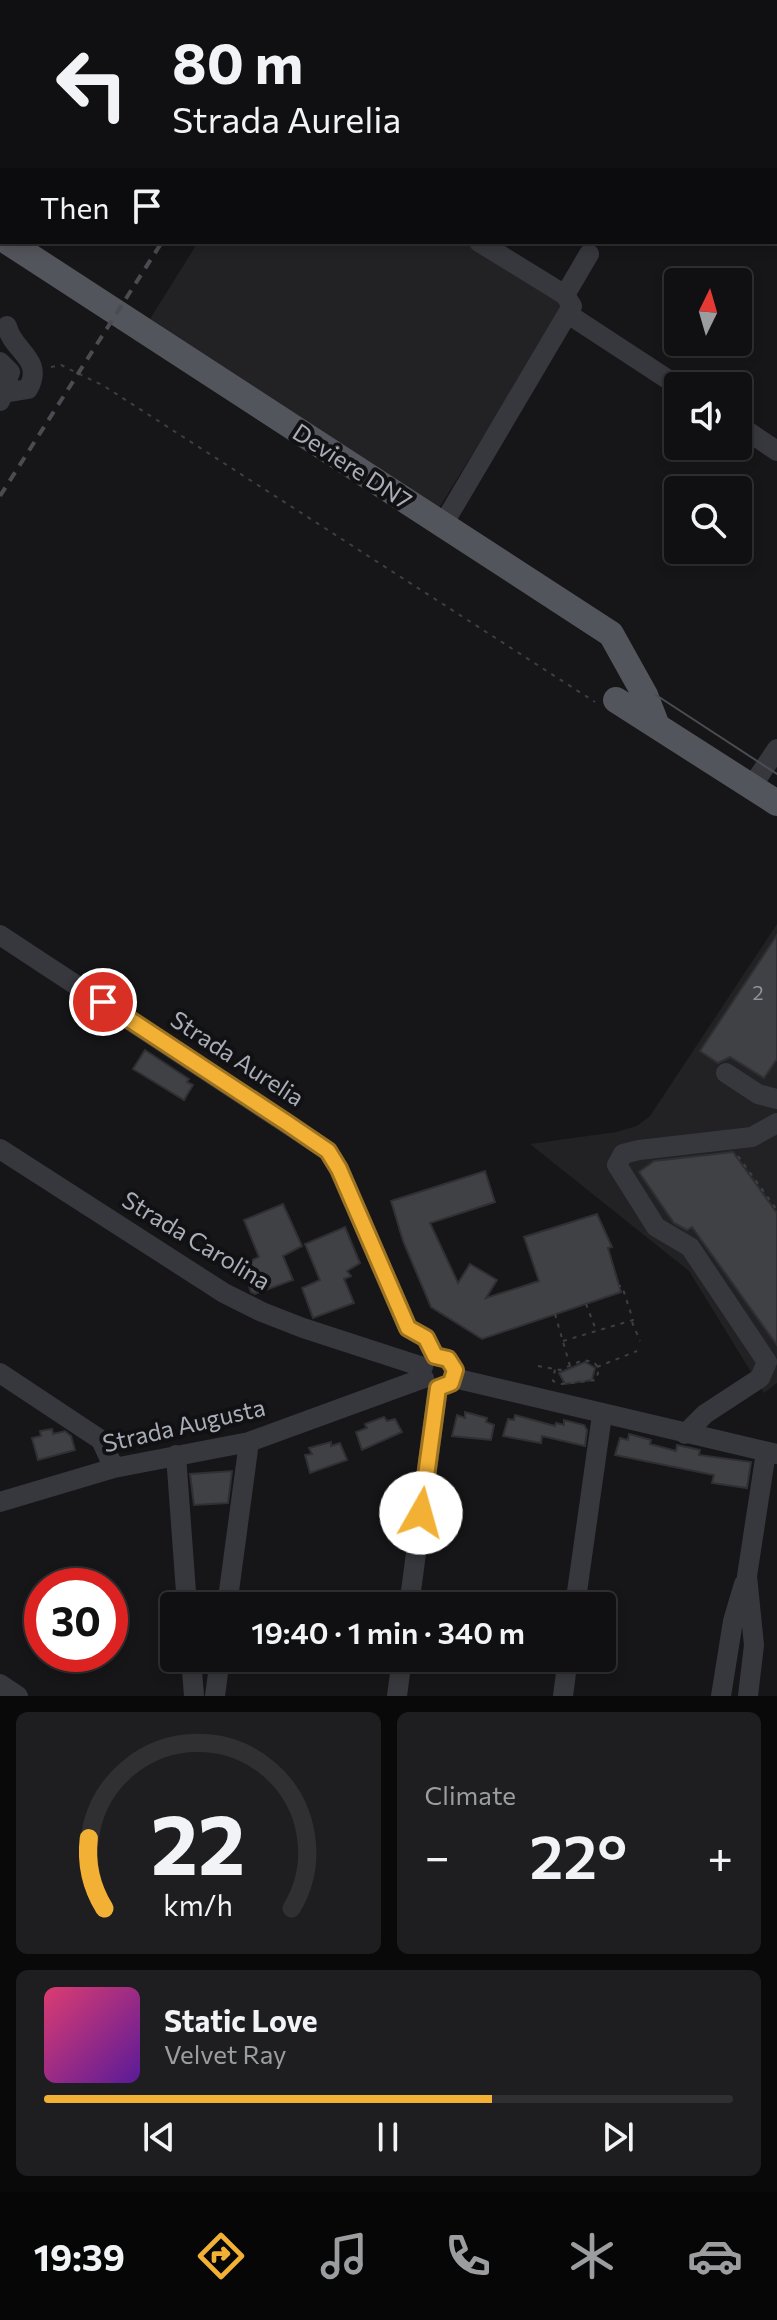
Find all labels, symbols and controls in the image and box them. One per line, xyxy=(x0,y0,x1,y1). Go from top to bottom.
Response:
text: 80 m xyxy=(172,27,303,96)
icon: left xyxy=(40,32,144,136)
text: Strada Aurelia xyxy=(172,96,401,140)
icon: arrive xyxy=(125,184,169,228)
text: Then xyxy=(40,188,109,225)
north arrow xyxy=(664,268,752,356)
map controls xyxy=(664,268,752,564)
button: sound xyxy=(664,372,752,460)
street label: Deviere DN7 xyxy=(288,417,418,515)
button: search xyxy=(664,476,752,564)
pin xyxy=(69,968,137,1036)
icon: arrive xyxy=(81,980,125,1024)
house number: 2 xyxy=(752,980,764,1004)
street label: Strada Aurelia xyxy=(166,1004,310,1112)
street label: Strada Carolina xyxy=(117,1184,276,1295)
street label: Strada Augusta xyxy=(100,1392,268,1457)
position arrow xyxy=(379,1471,463,1555)
speed limit sign: 30 xyxy=(24,1568,128,1672)
text: 19:40 · 1 min · 340 m xyxy=(251,1613,525,1650)
text: Climate xyxy=(425,1779,516,1810)
text: 22 xyxy=(151,1790,246,1892)
text: 22° xyxy=(530,1818,627,1891)
text: − xyxy=(425,1828,450,1882)
text: + xyxy=(707,1828,733,1882)
text: km/h xyxy=(163,1887,233,1922)
text: Static Love xyxy=(164,2001,318,2038)
text: Velvet Ray xyxy=(164,2038,287,2069)
icon: previous xyxy=(137,2115,181,2159)
icon: pause xyxy=(366,2115,410,2159)
icon: next xyxy=(596,2115,640,2159)
icon: directions xyxy=(193,2228,249,2284)
icon: music xyxy=(316,2228,372,2284)
icon: phone xyxy=(440,2228,496,2284)
icon: climate xyxy=(564,2228,620,2284)
icon: car xyxy=(687,2228,743,2284)
text: 19:39 xyxy=(34,2234,125,2278)

